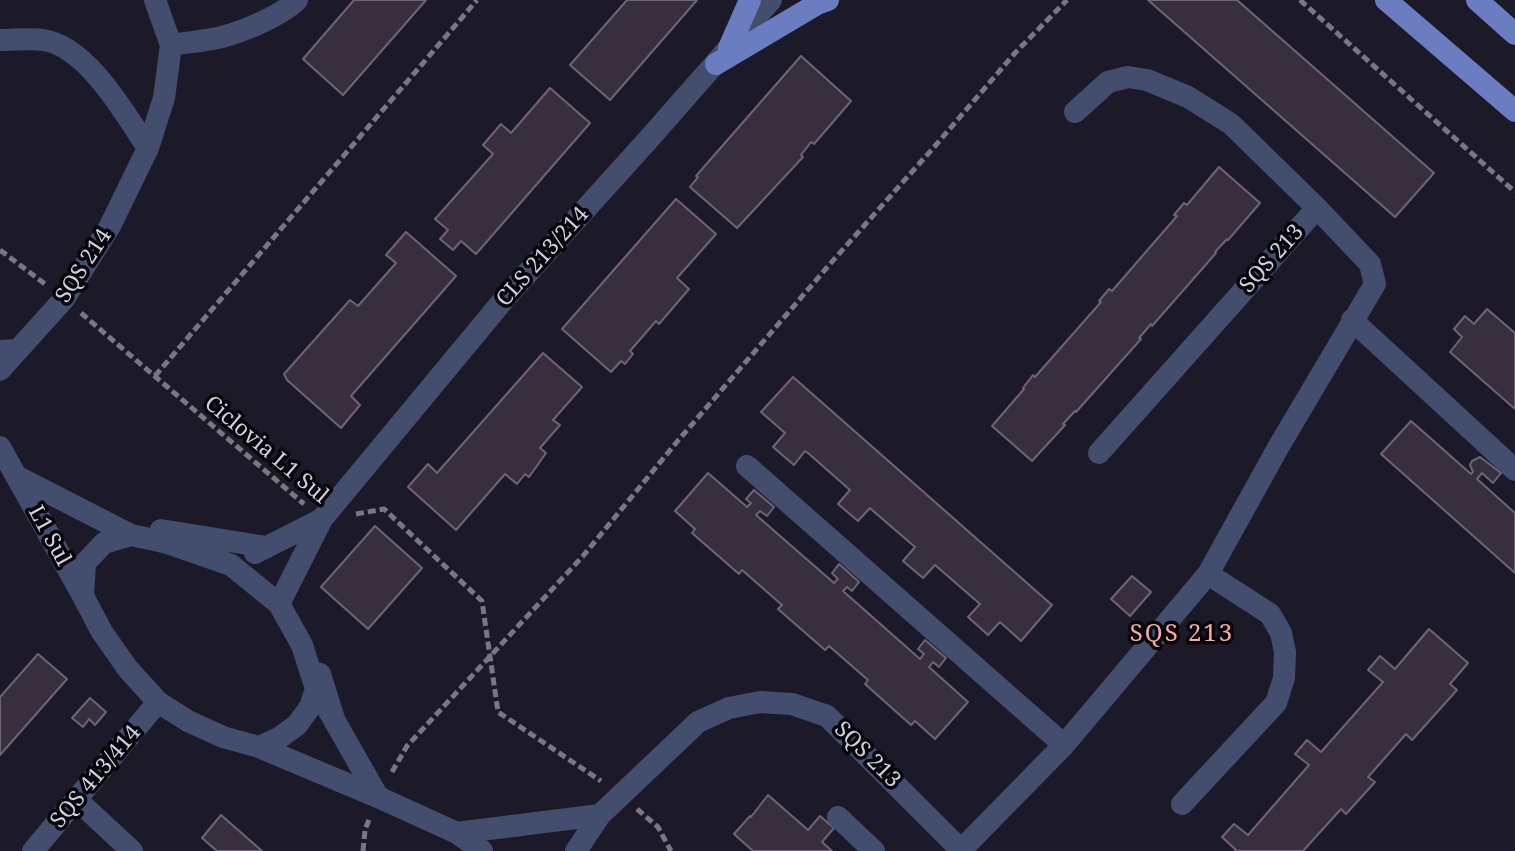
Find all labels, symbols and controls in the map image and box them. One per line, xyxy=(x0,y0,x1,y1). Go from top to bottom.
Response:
street label: CLS 213/214 xyxy=(491,202,595,312)
street label: SQS 213 xyxy=(1234,219,1310,299)
street label: SQS 214 xyxy=(50,224,118,308)
street label: Ciclovia L1 Sul xyxy=(199,391,333,509)
street label: L1 Sul xyxy=(22,501,76,571)
district label: SQS 213 xyxy=(1130,620,1234,648)
street label: SQS 213 xyxy=(828,716,906,794)
street label: SQS 413/414 xyxy=(45,720,147,834)

